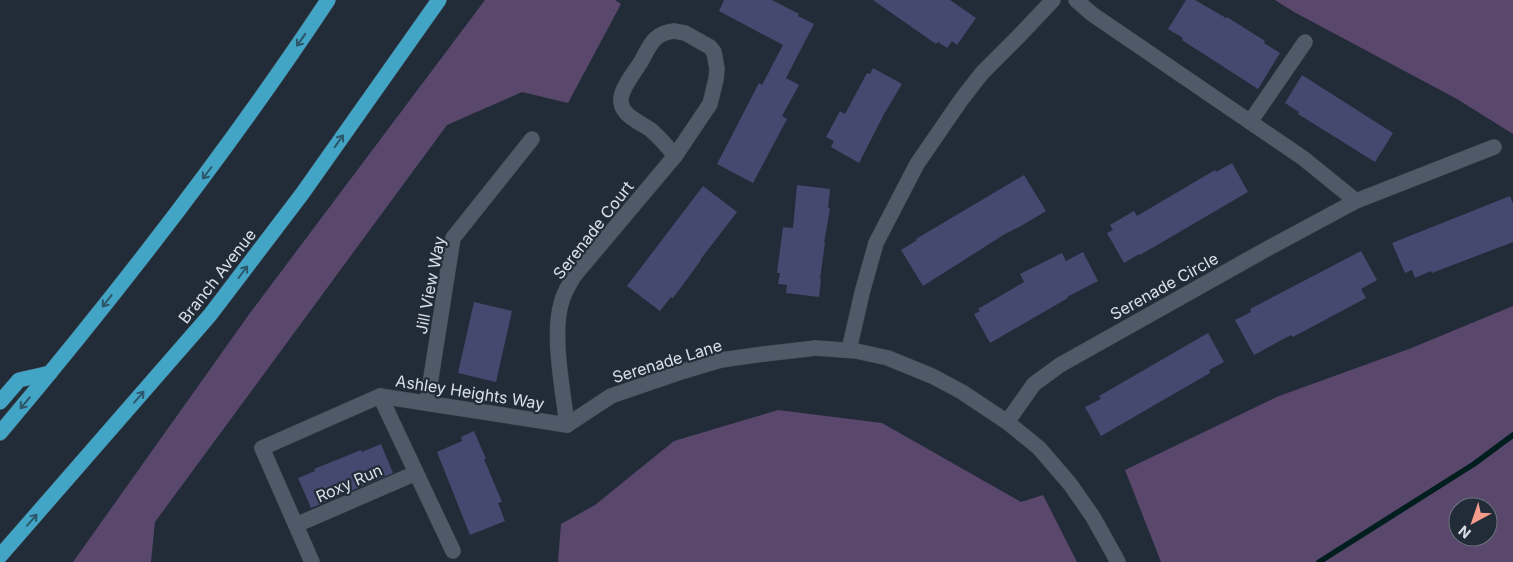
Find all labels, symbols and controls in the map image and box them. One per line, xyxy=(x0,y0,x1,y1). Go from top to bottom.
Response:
one-way arrow xyxy=(296,33,306,47)
one-way arrow xyxy=(334,134,344,148)
one-way arrow xyxy=(201,166,212,179)
street label: Serenade Court xyxy=(548,177,638,283)
street label: Branch Avenue xyxy=(174,225,260,327)
street label: Jill View Way xyxy=(411,234,449,336)
street label: Serenade Circle xyxy=(1106,248,1222,324)
one-way arrow xyxy=(238,265,248,279)
one-way arrow xyxy=(102,294,113,307)
street label: Serenade Lane xyxy=(610,335,724,387)
street label: Ashley Heights Way xyxy=(394,370,546,414)
one-way arrow xyxy=(133,391,145,404)
one-way arrow xyxy=(20,397,31,410)
street label: Roxy Run xyxy=(313,459,385,507)
north arrow xyxy=(1448,497,1498,547)
one-way arrow xyxy=(27,513,38,526)
text: N xyxy=(1455,522,1474,542)

